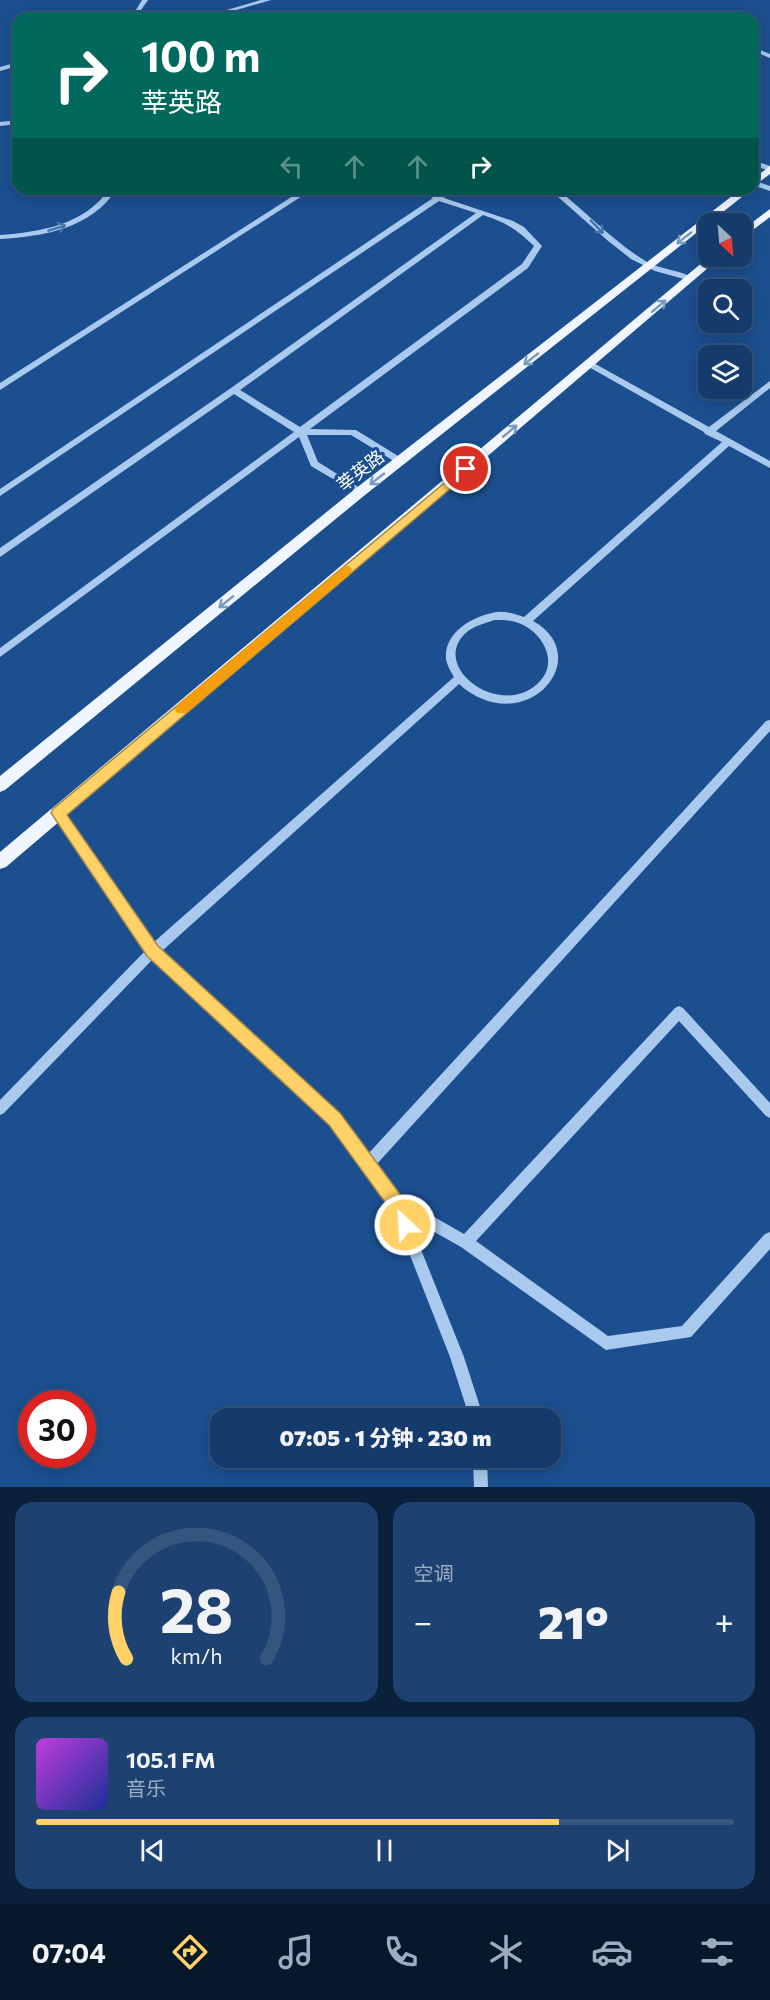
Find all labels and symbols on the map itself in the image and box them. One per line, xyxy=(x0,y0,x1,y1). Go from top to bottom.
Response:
north arrow xyxy=(698,213,752,267)
one-way arrow xyxy=(590,220,604,235)
one-way arrow xyxy=(47,222,66,233)
one-way arrow xyxy=(676,232,692,245)
one-way arrow xyxy=(651,299,667,312)
one-way arrow xyxy=(523,352,539,365)
one-way arrow xyxy=(502,425,518,438)
pin xyxy=(440,443,491,494)
street label: 莘英路 xyxy=(332,445,388,495)
one-way arrow xyxy=(370,472,386,485)
one-way arrow xyxy=(218,595,234,608)
position arrow xyxy=(373,1193,437,1257)
speed limit sign: 30 xyxy=(18,1390,96,1468)

